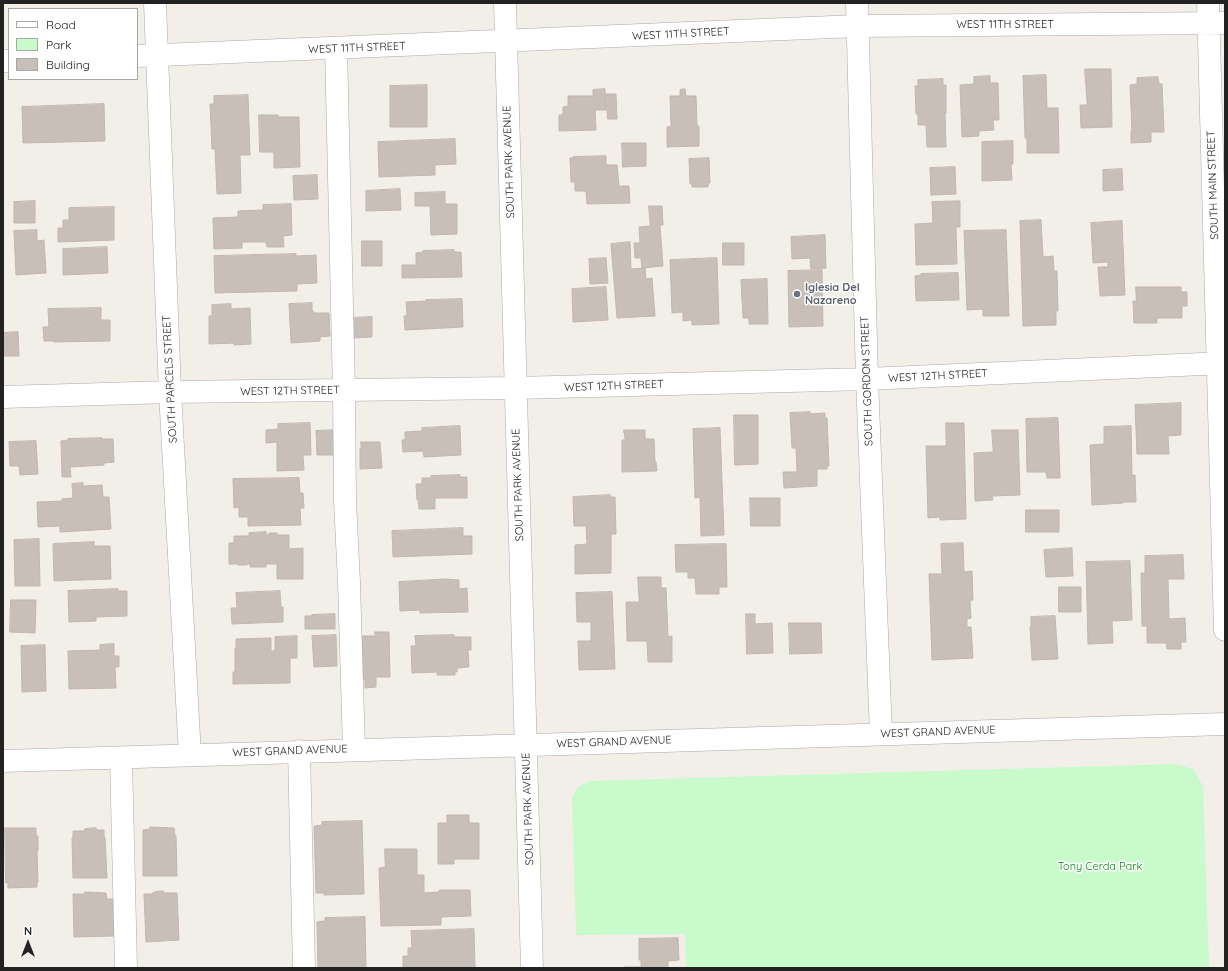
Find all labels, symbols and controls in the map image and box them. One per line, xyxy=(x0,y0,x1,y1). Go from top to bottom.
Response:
legend xyxy=(8,8,138,80)
text: Road xyxy=(46,17,76,32)
street label: WEST 11TH STREET xyxy=(956,18,1054,32)
street label: WEST 11TH STREET xyxy=(632,25,730,43)
text: Park xyxy=(46,37,71,52)
street label: WEST 11TH STREET xyxy=(308,40,406,56)
text: Building xyxy=(46,57,90,72)
street label: SOUTH PARK AVENUE xyxy=(500,105,518,219)
street label: SOUTH MAIN STREET xyxy=(1204,130,1222,240)
place label: Iglesia Del Nazareno xyxy=(805,281,860,307)
marker: Iglesia Del Nazareno xyxy=(792,289,802,299)
street label: SOUTH PARCELS STREET xyxy=(160,315,180,443)
street label: SOUTH GORDON STREET xyxy=(858,316,876,446)
street label: WEST 12TH STREET xyxy=(888,367,988,385)
street label: WEST 12TH STREET xyxy=(564,378,664,394)
street label: WEST 12TH STREET xyxy=(240,384,340,398)
street label: SOUTH PARK AVENUE xyxy=(509,428,527,542)
street label: WEST GRAND AVENUE xyxy=(880,723,996,741)
street label: WEST GRAND AVENUE xyxy=(556,733,672,751)
street label: WEST GRAND AVENUE xyxy=(232,742,348,760)
street label: SOUTH PARK AVENUE xyxy=(519,752,537,866)
park label: Tony Cerda Park xyxy=(1058,860,1142,874)
north arrow xyxy=(8,923,48,963)
text: N xyxy=(24,924,32,938)

